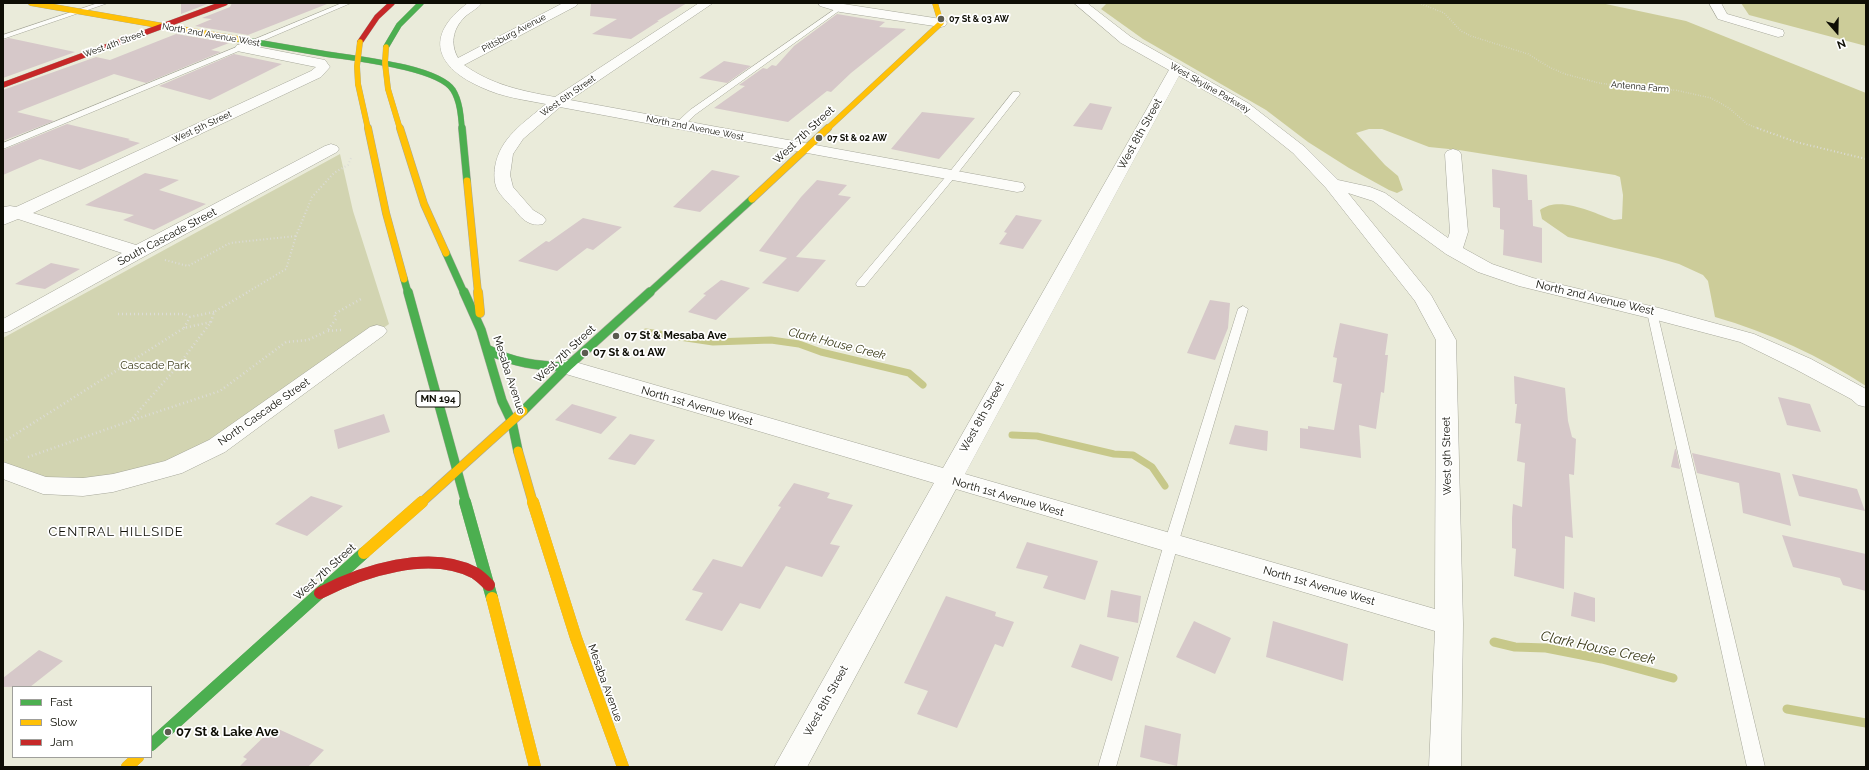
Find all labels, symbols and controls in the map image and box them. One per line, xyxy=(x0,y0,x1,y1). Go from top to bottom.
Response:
street label: Pittsburg Avenue xyxy=(480,11,548,55)
north arrow xyxy=(1817,12,1857,52)
marker: 07 St & 03 AW xyxy=(936,14,946,24)
place label: 07 St & 03 AW xyxy=(949,14,1009,24)
street label: North 2nd Avenue West xyxy=(161,21,261,49)
street label: West 4th Street xyxy=(82,28,146,60)
text: N xyxy=(1835,36,1847,51)
street label: West Skyline Parkway xyxy=(1168,60,1252,116)
street label: West 6th Street xyxy=(538,73,598,119)
street label: Antenna Farm xyxy=(1611,79,1669,95)
street label: West 8th Street xyxy=(1115,96,1165,172)
street label: West 7th Street xyxy=(771,103,837,167)
street label: West 5th Street xyxy=(171,109,233,145)
street label: North 2nd Avenue West xyxy=(645,113,745,143)
marker: 07 St & 02 AW xyxy=(814,133,824,143)
place label: 07 St & 02 AW xyxy=(827,133,887,143)
street label: South Cascade Street xyxy=(115,205,219,269)
street label: North 2nd Avenue West xyxy=(1535,278,1655,318)
street label: West 7th Street xyxy=(532,322,598,386)
water label: Clark House Creek xyxy=(787,325,887,363)
place label: 07 St & Mesaba Ave xyxy=(624,329,727,343)
marker: 07 St & Mesaba Ave xyxy=(611,331,621,341)
street label: Mesaba Avenue xyxy=(490,334,528,416)
place label: 07 St & 01 AW xyxy=(593,346,666,360)
marker: 07 St & 01 AW xyxy=(580,348,590,358)
park label: Cascade Park xyxy=(120,359,190,373)
street label: North Cascade Street xyxy=(215,375,313,449)
street label: West 8th Street xyxy=(957,379,1007,455)
street label: North 1st Avenue West xyxy=(640,384,754,428)
road number: MN 194 xyxy=(416,391,460,407)
street label: West 9th Street xyxy=(1440,416,1454,496)
street label: North 1st Avenue West xyxy=(951,475,1065,519)
district label: CENTRAL HILLSIDE xyxy=(48,524,184,540)
street label: West 7th Street xyxy=(291,541,359,603)
street label: North 1st Avenue West xyxy=(1262,564,1376,608)
water label: Clark House Creek xyxy=(1539,628,1657,668)
street label: Mesaba Avenue xyxy=(585,642,625,724)
street label: West 8th Street xyxy=(801,663,851,739)
legend xyxy=(12,686,152,758)
text: Fast xyxy=(50,695,73,709)
text: Slow xyxy=(50,715,77,729)
place label: 07 St & Lake Ave xyxy=(176,724,279,740)
marker: 07 St & Lake Ave xyxy=(163,727,173,737)
text: Jam xyxy=(50,735,73,749)

